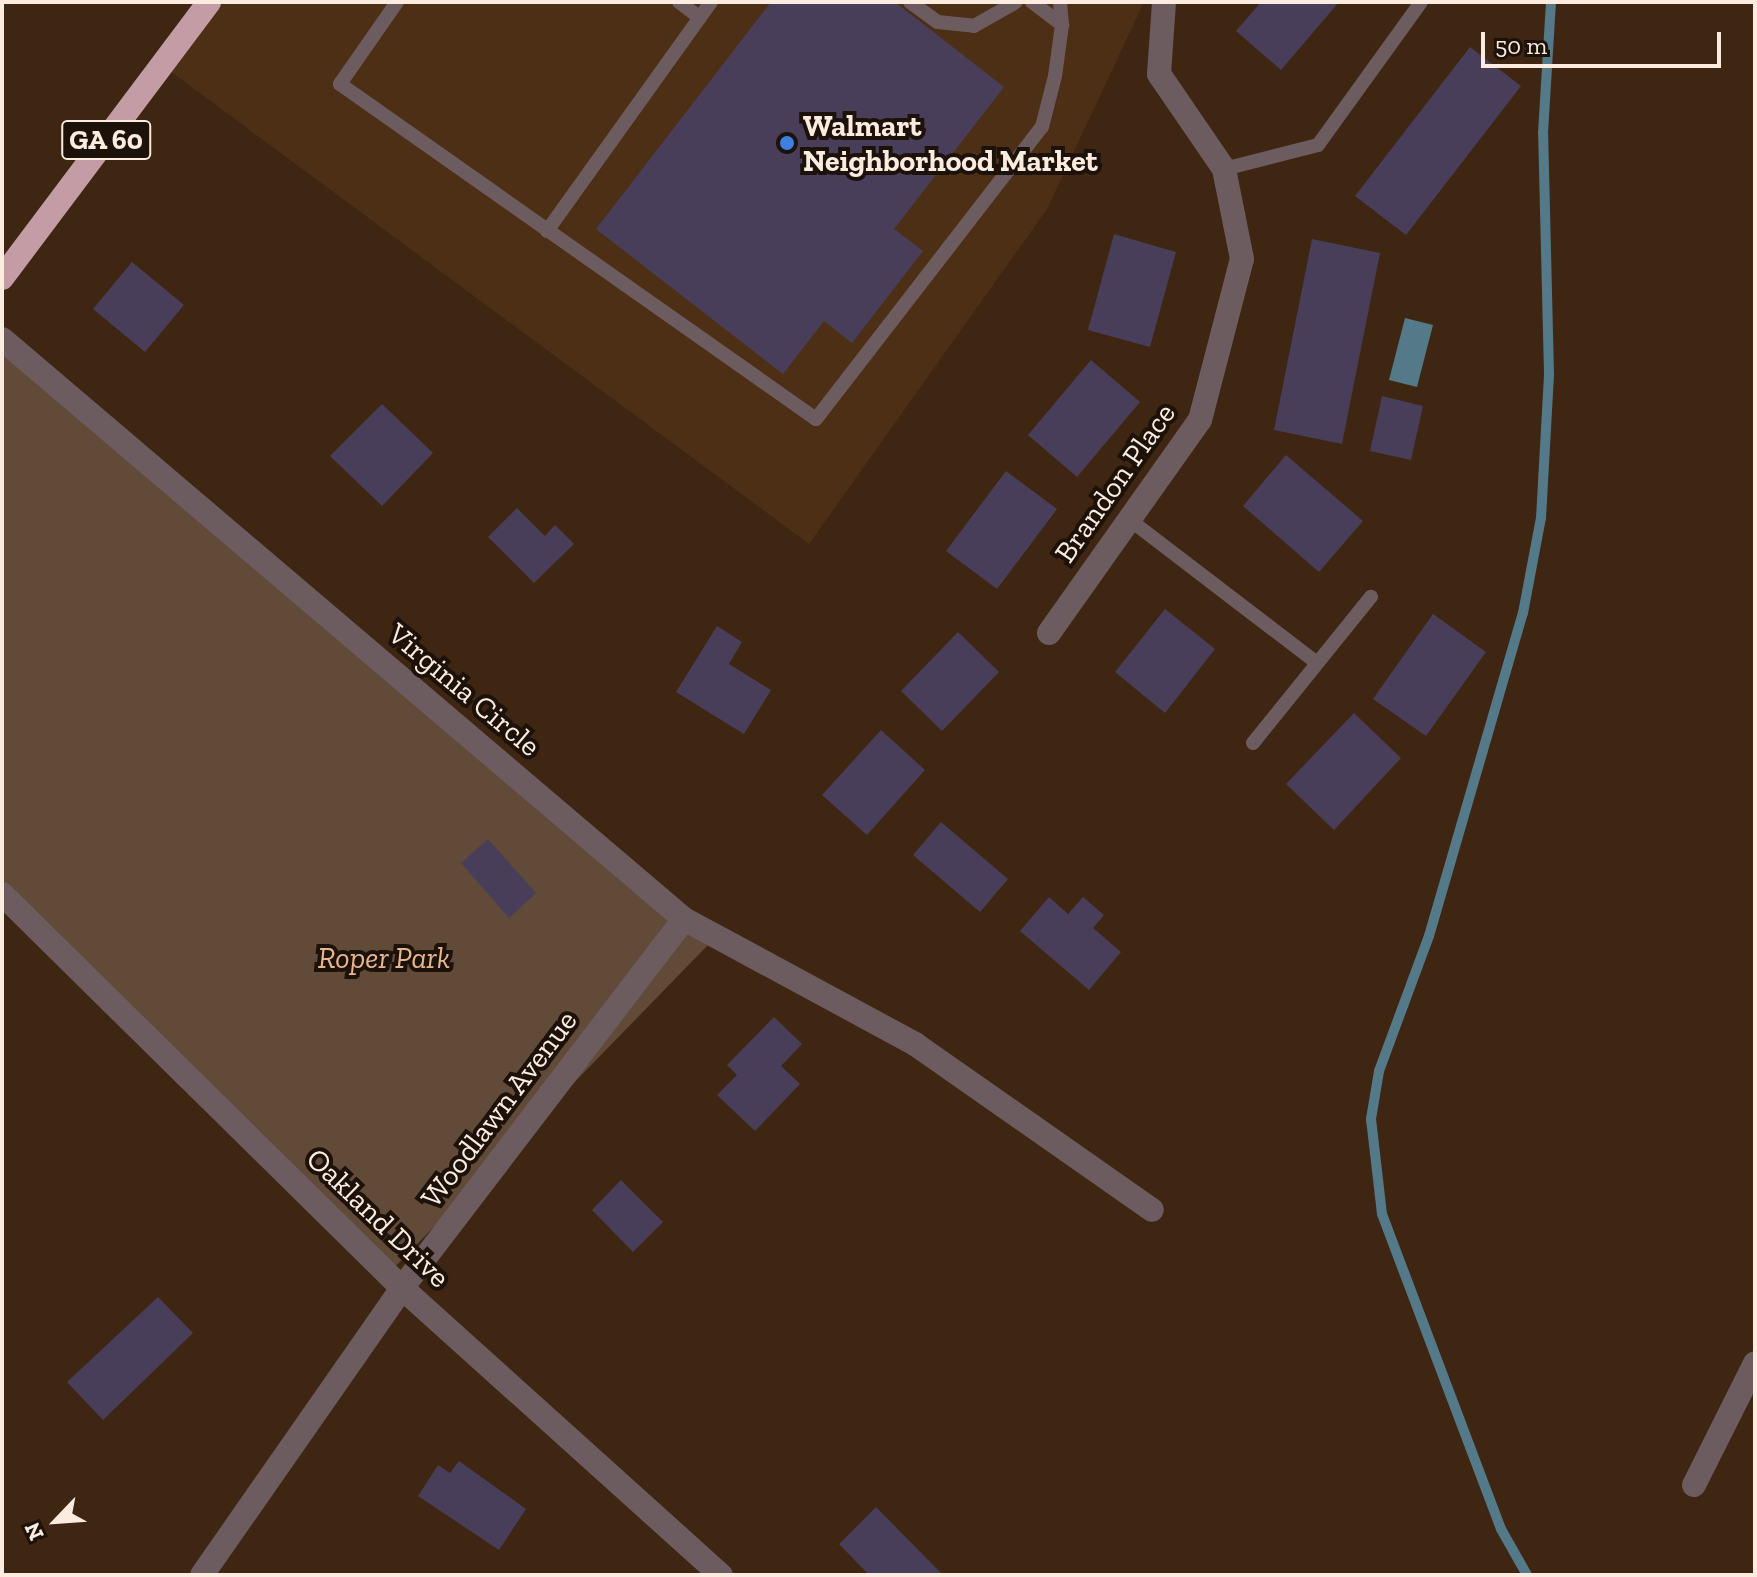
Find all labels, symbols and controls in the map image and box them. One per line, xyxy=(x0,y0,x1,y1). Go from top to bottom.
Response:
scale bar xyxy=(1485,16,1725,66)
text: 50 m xyxy=(1495,31,1547,60)
place label: Walmart Neighborhood Market xyxy=(803,108,1098,178)
road number: GA 60 xyxy=(60,116,152,164)
marker: Walmart Neighborhood Market xyxy=(778,134,796,152)
street label: Brandon Place xyxy=(1047,397,1183,569)
street label: Virginia Circle xyxy=(380,616,548,764)
park label: Roper Park xyxy=(318,940,450,976)
street label: Woodlawn Avenue xyxy=(413,1003,585,1215)
street label: Oakland Drive xyxy=(299,1141,457,1295)
north arrow xyxy=(16,1481,96,1561)
text: N xyxy=(18,1518,50,1545)

